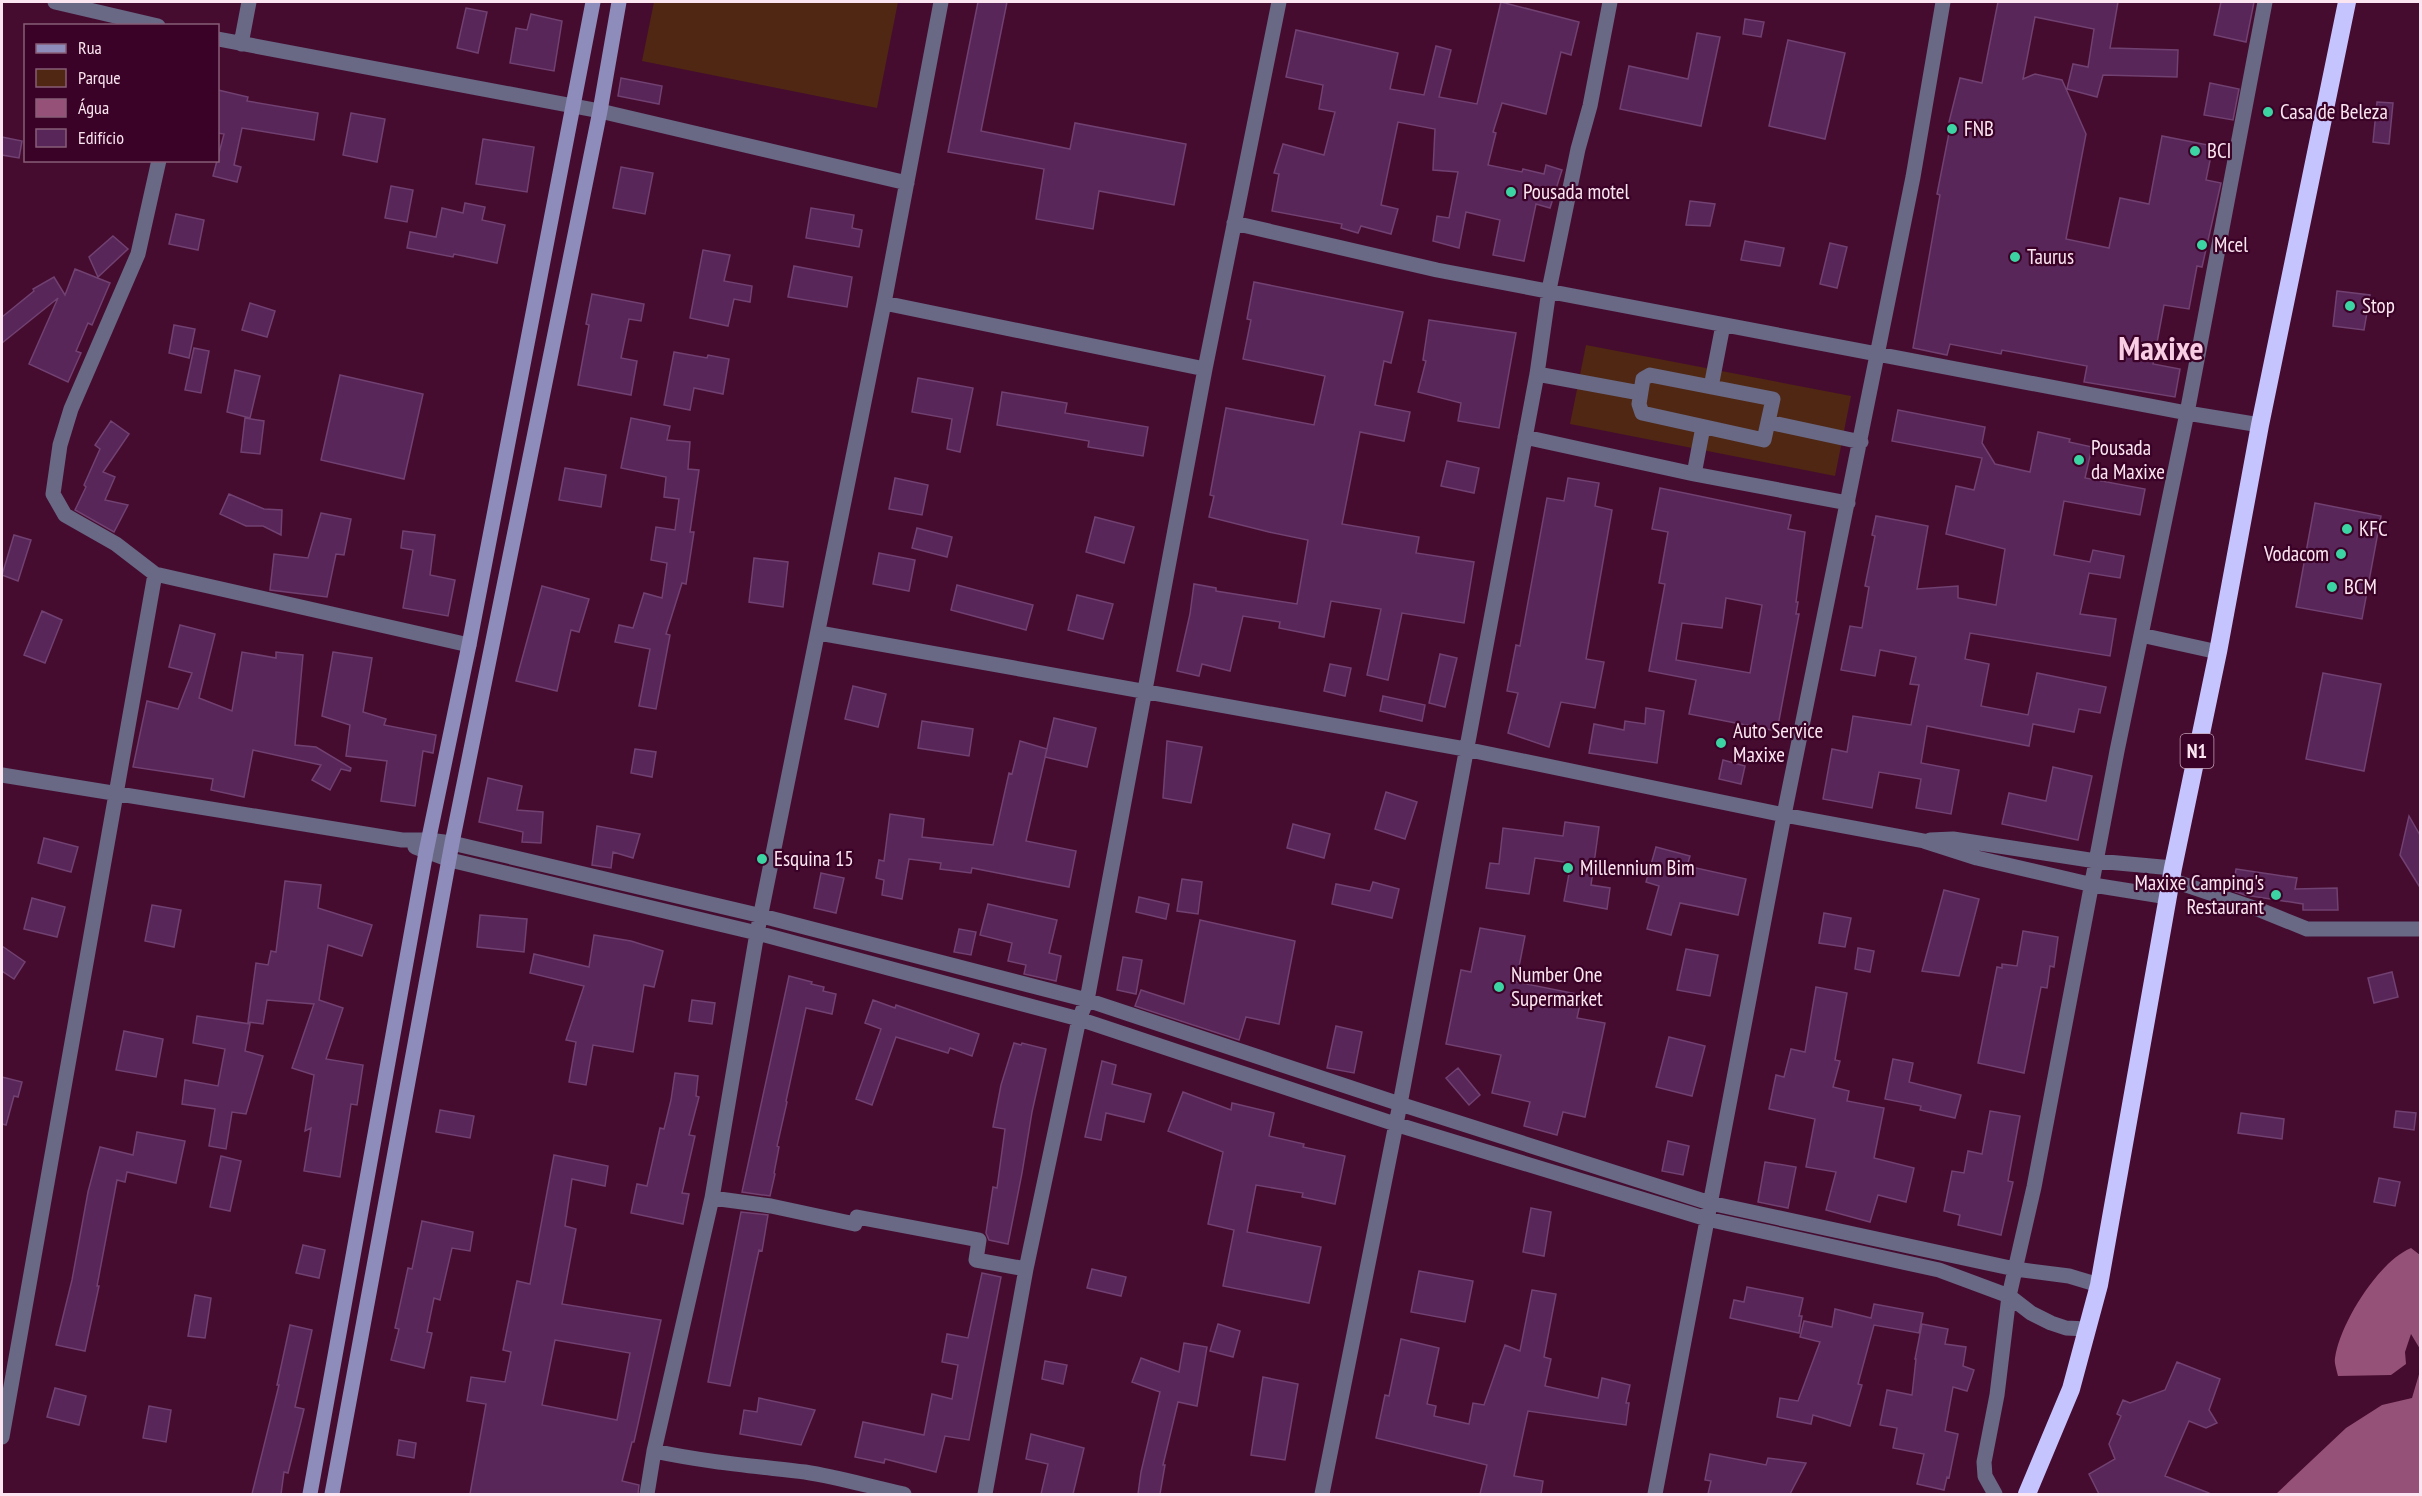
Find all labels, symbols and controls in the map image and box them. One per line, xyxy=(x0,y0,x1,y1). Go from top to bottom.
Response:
legend xyxy=(24,24,219,162)
text: Rua xyxy=(78,36,102,59)
text: Parque xyxy=(78,66,121,89)
text: Água xyxy=(78,96,109,119)
place label: Casa de Beleza xyxy=(2280,98,2388,125)
marker: Casa de Beleza xyxy=(2261,105,2275,119)
place label: FNB xyxy=(1964,115,1994,142)
marker: FNB xyxy=(1945,122,1959,136)
text: Edifício xyxy=(78,126,124,149)
place label: BCI xyxy=(2207,137,2231,164)
marker: BCI xyxy=(2188,144,2202,158)
place label: Pousada motel xyxy=(1523,178,1630,205)
marker: Pousada motel xyxy=(1504,185,1518,199)
place label: Mcel xyxy=(2214,231,2248,258)
marker: Mcel xyxy=(2195,238,2209,252)
place label: Taurus xyxy=(2027,243,2074,270)
marker: Taurus xyxy=(2008,250,2022,264)
place label: Stop xyxy=(2362,292,2395,319)
marker: Stop xyxy=(2343,299,2357,313)
district label: Maxixe xyxy=(2118,326,2204,369)
place label: Pousada da Maxixe xyxy=(2091,434,2165,485)
marker: Pousada da Maxixe xyxy=(2072,453,2086,467)
place label: KFC xyxy=(2359,515,2388,542)
marker: KFC xyxy=(2340,522,2354,536)
place label: Vodacom xyxy=(2263,540,2329,567)
marker: Vodacom xyxy=(2334,547,2348,561)
place label: BCM xyxy=(2344,573,2377,600)
marker: BCM xyxy=(2325,580,2339,594)
place label: Auto Service Maxixe xyxy=(1733,717,1823,768)
road number: N1 xyxy=(2180,734,2214,768)
marker: Auto Service Maxixe xyxy=(1714,736,1728,750)
place label: Esquina 15 xyxy=(774,845,854,872)
marker: Esquina 15 xyxy=(755,852,769,866)
place label: Millennium Bim xyxy=(1580,854,1695,881)
marker: Millennium Bim xyxy=(1561,861,1575,875)
place label: Maxixe Camping's Restaurant xyxy=(2134,869,2264,920)
marker: Maxixe Camping's Restaurant xyxy=(2269,888,2283,902)
place label: Number One Supermarket xyxy=(1511,961,1603,1012)
marker: Number One Supermarket xyxy=(1492,980,1506,994)

